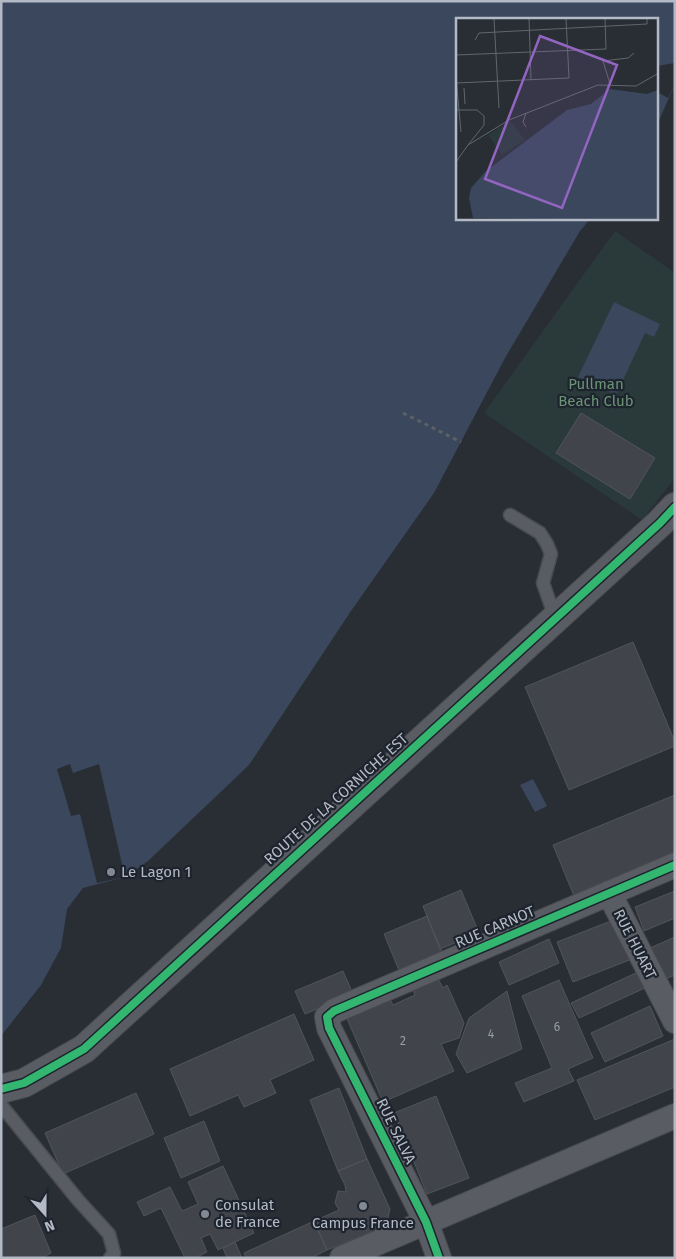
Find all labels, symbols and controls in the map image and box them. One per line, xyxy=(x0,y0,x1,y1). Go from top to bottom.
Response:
inset map xyxy=(456,18,658,220)
park label: Pullman Beach Club xyxy=(558,375,634,410)
street label: ROUTE DE LA CORNICHE EST xyxy=(260,730,412,868)
place label: Le Lagon 1 xyxy=(121,863,191,881)
marker: Le Lagon 1 xyxy=(105,866,117,878)
street label: RUE CARNOT xyxy=(452,902,538,952)
street label: RUE HUART xyxy=(610,906,660,982)
house number: 6 xyxy=(554,1020,560,1034)
house number: 4 xyxy=(488,1027,495,1041)
house number: 2 xyxy=(400,1034,406,1048)
street label: RUE SALVA xyxy=(372,1095,420,1167)
north arrow xyxy=(20,1189,70,1239)
place label: Consulat de France xyxy=(215,1196,280,1231)
marker: Campus France xyxy=(357,1200,369,1212)
marker: Consulat de France xyxy=(199,1208,211,1220)
place label: Campus France xyxy=(312,1214,414,1232)
text: N xyxy=(42,1216,57,1235)

